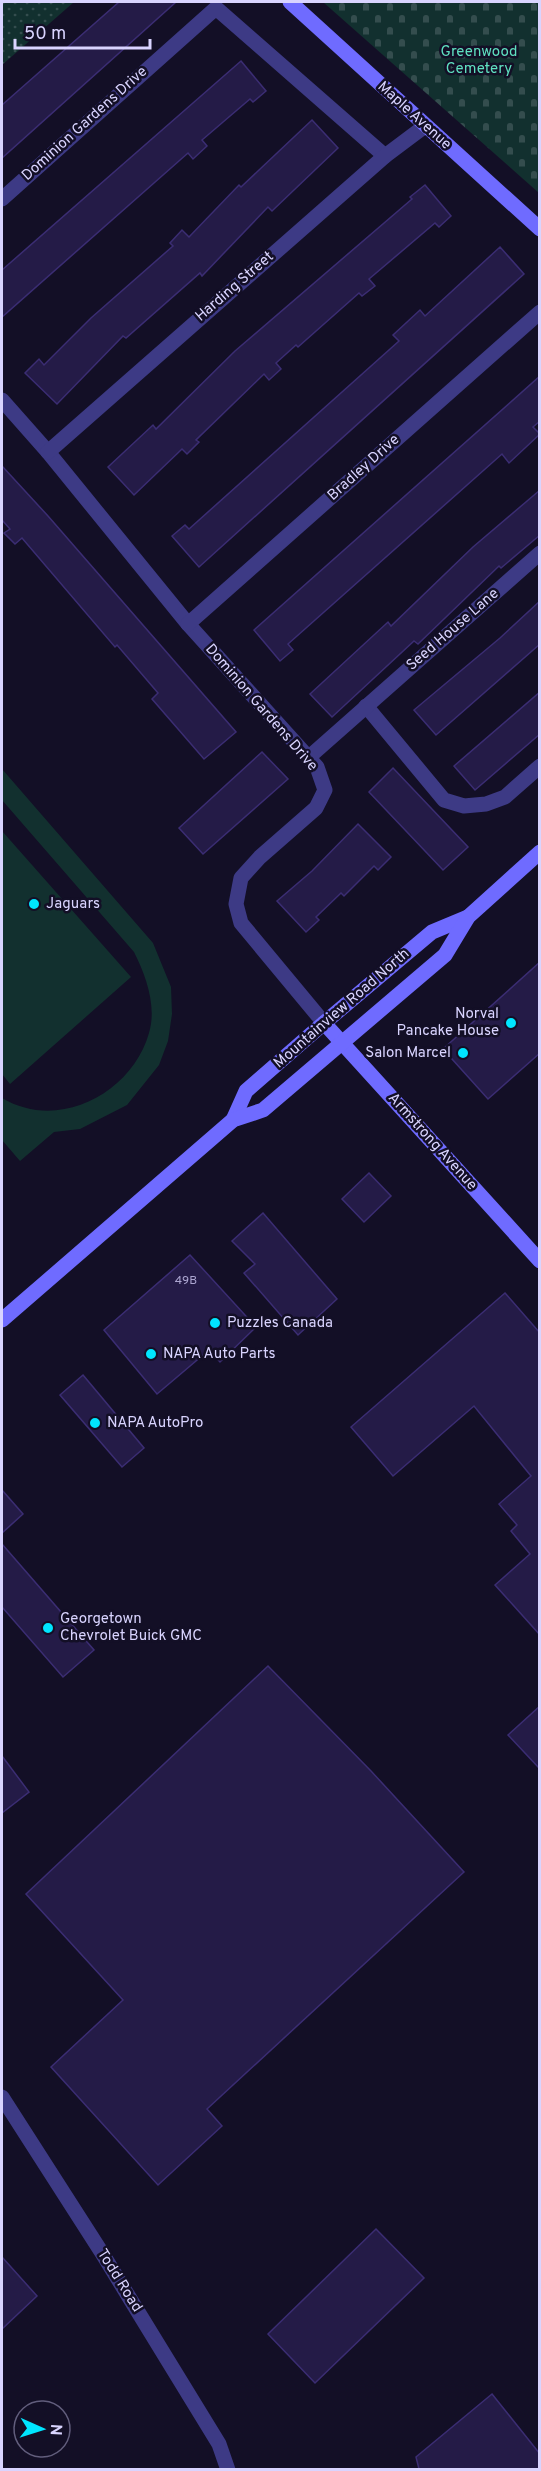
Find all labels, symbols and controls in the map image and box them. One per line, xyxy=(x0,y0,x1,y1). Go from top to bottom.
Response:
scale bar xyxy=(15,12,150,50)
text: 50 m xyxy=(24,23,66,46)
park label: Greenwood Cemetery xyxy=(441,43,517,79)
street label: Dominion Gardens Drive xyxy=(18,63,152,185)
street label: Maple Avenue xyxy=(373,78,455,154)
street label: Harding Street xyxy=(192,248,278,326)
street label: Bradley Drive xyxy=(324,431,404,505)
street label: Seed House Lane xyxy=(403,585,503,675)
street label: Dominion Gardens Drive xyxy=(201,640,321,776)
place label: Jaguars xyxy=(46,895,100,914)
marker: Jaguars xyxy=(27,897,41,911)
street label: Mountainview Road North xyxy=(270,945,414,1073)
place label: Norval Pancake House xyxy=(396,1005,499,1041)
marker: Norval Pancake House xyxy=(504,1016,518,1030)
place label: Salon Marcel xyxy=(365,1044,451,1063)
marker: Salon Marcel xyxy=(456,1046,470,1060)
street label: Armstrong Avenue xyxy=(383,1089,481,1195)
house number: 49B xyxy=(175,1273,197,1289)
place label: Puzzles Canada xyxy=(227,1314,333,1333)
marker: Puzzles Canada xyxy=(208,1316,222,1330)
place label: NAPA Auto Parts xyxy=(163,1345,275,1364)
marker: NAPA Auto Parts xyxy=(144,1347,158,1361)
place label: NAPA AutoPro xyxy=(107,1414,203,1433)
marker: NAPA AutoPro xyxy=(88,1416,102,1430)
place label: Georgetown Chevrolet Buick GMC xyxy=(60,1610,202,1646)
marker: Georgetown Chevrolet Buick GMC xyxy=(41,1621,55,1635)
street label: Todd Road xyxy=(92,2246,146,2316)
north arrow xyxy=(12,2399,72,2459)
text: N xyxy=(45,2423,65,2436)

